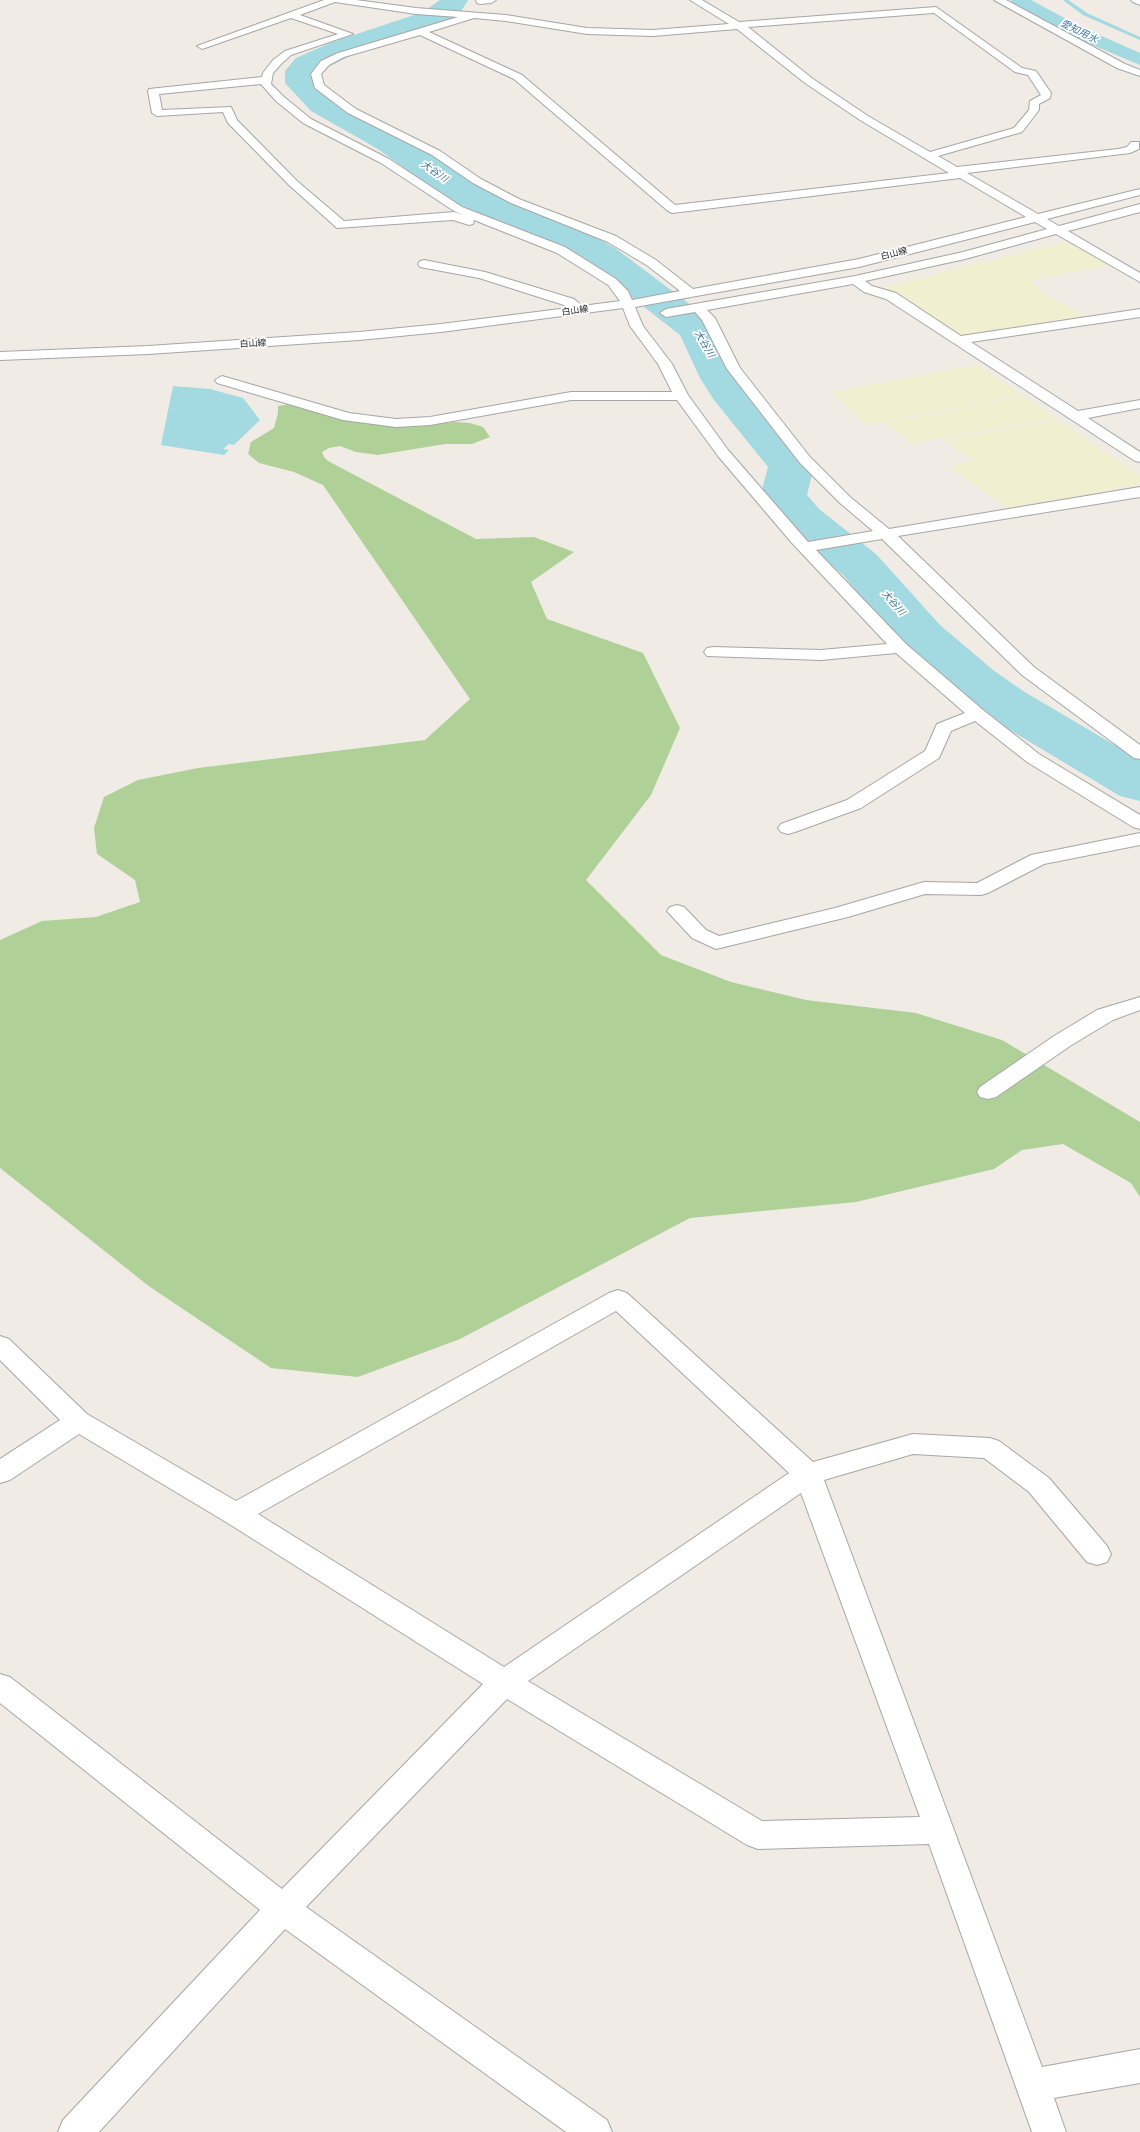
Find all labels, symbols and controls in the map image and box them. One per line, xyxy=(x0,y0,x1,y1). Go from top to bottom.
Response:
water label: 愛知用水 xyxy=(1058,18,1100,46)
water label: 大谷川 xyxy=(418,158,450,186)
street label: 白山線 xyxy=(880,245,908,263)
street label: 白山線 xyxy=(561,304,589,318)
water label: 大谷川 xyxy=(691,328,717,360)
street label: 白山線 xyxy=(239,338,267,350)
water label: 大谷川 xyxy=(879,588,907,618)

